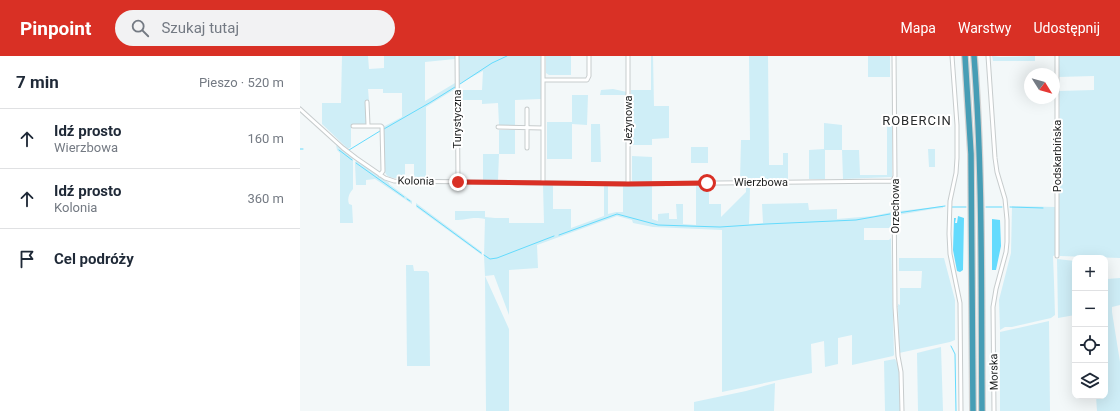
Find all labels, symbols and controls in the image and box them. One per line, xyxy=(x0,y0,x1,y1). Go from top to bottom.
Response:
search box xyxy=(115,10,395,46)
text: Pinpoint xyxy=(20,17,91,40)
icon: search xyxy=(129,17,151,39)
text: Szukaj tutaj xyxy=(161,19,239,37)
text: Mapa xyxy=(901,20,936,36)
text: Warstwy xyxy=(958,20,1011,36)
text: Udostępnij xyxy=(1033,20,1100,36)
north arrow xyxy=(1024,68,1060,104)
text: 7 min xyxy=(16,72,59,92)
text: Pieszo · 520 m xyxy=(199,75,284,90)
street label: Turystyczna xyxy=(451,90,464,148)
street label: Jeżynowa xyxy=(622,95,635,145)
district label: ROBERCIN xyxy=(882,113,952,128)
street label: Podskarbińska xyxy=(1051,120,1064,192)
text: Idź prosto xyxy=(54,122,121,140)
icon: ahead xyxy=(16,128,38,150)
text: 160 m xyxy=(247,131,284,146)
text: Wierzbowa xyxy=(54,140,118,155)
route end xyxy=(449,173,467,191)
street label: Kolonia xyxy=(398,174,434,188)
route start xyxy=(698,174,716,192)
street label: Wierzbowa xyxy=(734,176,788,189)
street label: Orzechowa xyxy=(889,179,902,233)
text: Idź prosto xyxy=(54,182,121,200)
icon: ahead xyxy=(16,188,38,210)
text: 360 m xyxy=(247,191,284,206)
text: Kolonia xyxy=(54,200,97,215)
icon: arrive xyxy=(16,248,38,270)
text: Cel podróży xyxy=(54,250,134,268)
map controls xyxy=(1072,255,1108,399)
button: + xyxy=(1072,255,1108,291)
button: − xyxy=(1072,291,1108,327)
button: locate xyxy=(1072,327,1108,363)
street label: Morska xyxy=(987,353,1001,391)
button: layers xyxy=(1072,363,1108,399)

